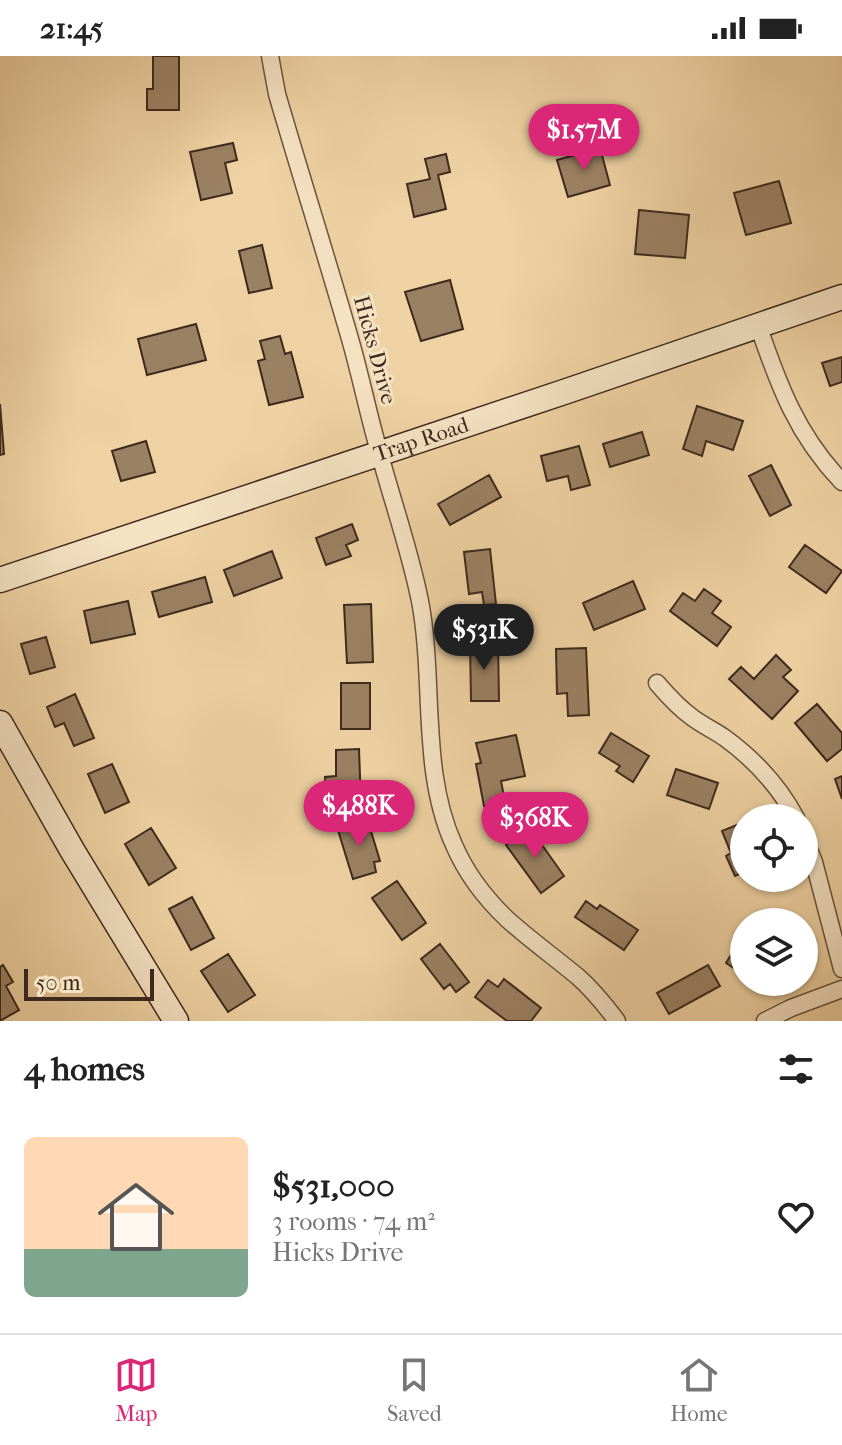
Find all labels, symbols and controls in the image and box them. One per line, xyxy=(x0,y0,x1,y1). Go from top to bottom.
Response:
text: 21:45 xyxy=(40,11,103,46)
pin: $1.57M xyxy=(519,104,649,172)
text: $1.57M xyxy=(546,114,622,145)
street label: Hicks Drive xyxy=(348,293,402,407)
street label: Trap Road xyxy=(370,411,473,468)
pin: $531K xyxy=(428,604,540,672)
text: $531K xyxy=(452,614,516,645)
pin: $488K xyxy=(303,780,415,848)
text: $488K xyxy=(322,790,396,821)
pin: $368K xyxy=(479,792,591,860)
text: $368K xyxy=(499,802,571,833)
map controls xyxy=(730,804,818,996)
button: locate xyxy=(730,804,818,892)
button: layers xyxy=(730,908,818,996)
scale bar xyxy=(24,965,154,1001)
text: 50 m xyxy=(36,970,81,996)
icon: filters xyxy=(774,1047,818,1091)
text: 4 homes xyxy=(24,1049,145,1089)
text: $531,000 xyxy=(272,1166,395,1206)
icon: home xyxy=(88,1169,184,1265)
icon: heart xyxy=(774,1195,818,1239)
text: 3 rooms · 74 m² xyxy=(272,1206,435,1237)
text: Hicks Drive xyxy=(272,1237,403,1268)
tab: Map xyxy=(114,1353,158,1427)
tab: Saved xyxy=(387,1353,442,1427)
tab: Home xyxy=(670,1353,728,1427)

